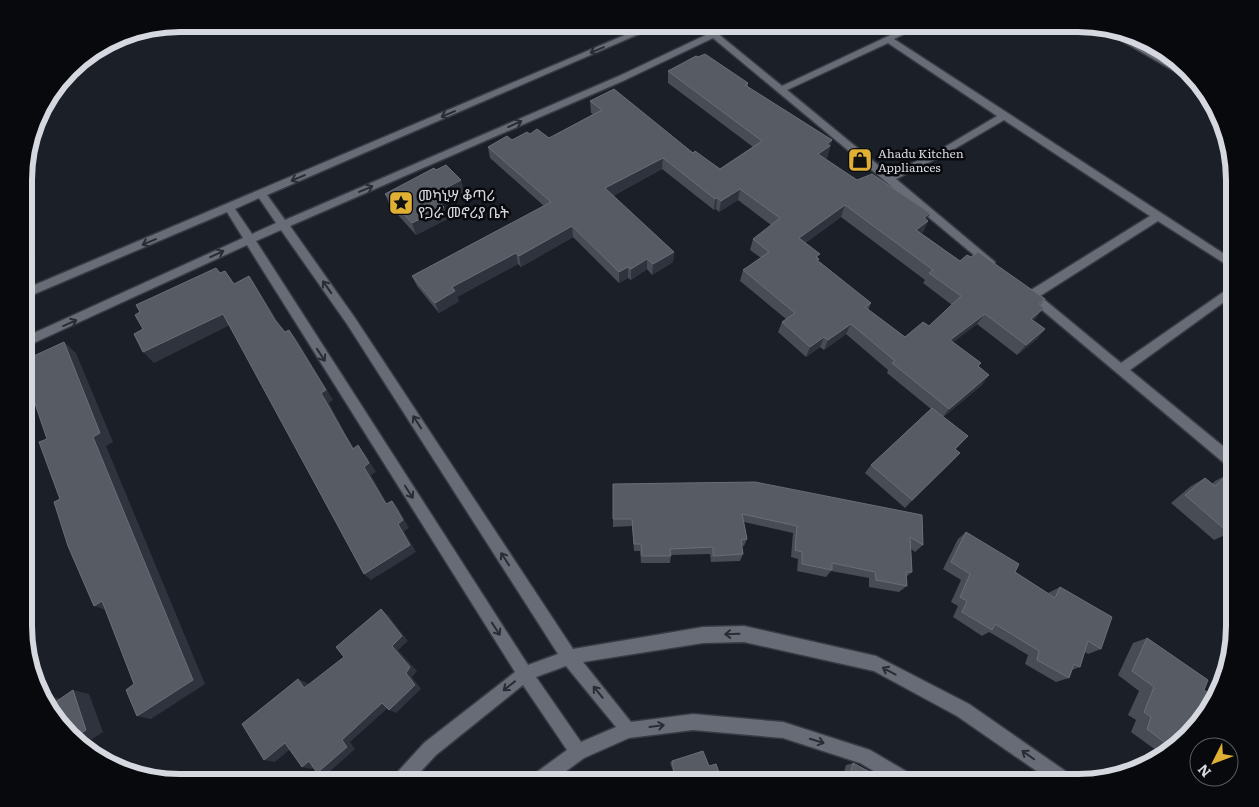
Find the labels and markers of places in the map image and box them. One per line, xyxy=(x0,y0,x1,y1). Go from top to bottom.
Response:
place label: Ahadu Kitchen Appliances xyxy=(878,144,964,176)
shop icon: Ahadu Kitchen Appliances xyxy=(847,147,873,173)
place label: መካኒሣ ቆጣሪ የጋራ መኖሪያ ቤት xyxy=(418,183,509,223)
place icon: መካኒሣ ቆጣሪ የጋራ መኖሪያ ቤት xyxy=(388,190,414,216)

